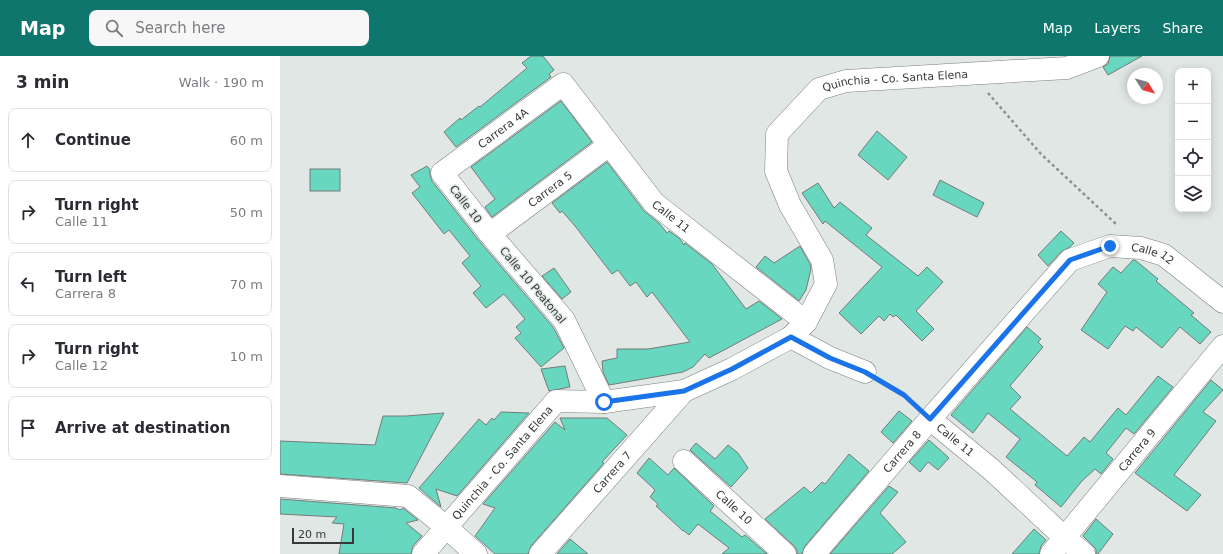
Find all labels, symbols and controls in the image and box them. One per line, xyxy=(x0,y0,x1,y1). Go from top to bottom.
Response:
search box xyxy=(89,10,369,46)
text: Map xyxy=(20,17,65,39)
icon: search xyxy=(103,17,125,39)
text: Search here xyxy=(135,19,225,37)
text: Map xyxy=(1043,20,1072,36)
text: Layers xyxy=(1094,20,1141,36)
text: Share xyxy=(1163,20,1203,36)
street label: Quinchia - Co. Santa Elena xyxy=(821,68,968,95)
north arrow xyxy=(1127,68,1163,104)
map controls xyxy=(1175,68,1211,212)
button: + xyxy=(1175,68,1211,104)
text: 3 min xyxy=(16,72,69,92)
text: Walk · 190 m xyxy=(179,75,264,90)
button: − xyxy=(1175,104,1211,140)
street label: Carrera 4A xyxy=(476,106,531,151)
icon: ahead xyxy=(17,129,39,151)
text: Continue xyxy=(55,131,131,149)
text: 60 m xyxy=(230,133,263,148)
button: locate xyxy=(1175,140,1211,176)
street label: Carrera 5 xyxy=(526,169,575,210)
button: layers xyxy=(1175,176,1211,212)
street label: Calle 10 xyxy=(447,183,485,226)
text: Turn right xyxy=(55,196,139,214)
street label: Calle 11 xyxy=(649,198,692,236)
icon: right xyxy=(17,201,39,223)
text: 50 m xyxy=(230,205,263,220)
text: Calle 11 xyxy=(55,214,108,229)
route end xyxy=(1101,237,1119,255)
street label: Calle 12 xyxy=(1131,241,1176,267)
street label: Calle 10 Peatonal xyxy=(497,244,568,326)
text: Turn left xyxy=(55,268,127,286)
icon: left xyxy=(17,273,39,295)
text: 70 m xyxy=(230,277,263,292)
text: Carrera 8 xyxy=(55,286,116,301)
text: Turn right xyxy=(55,340,139,358)
icon: right xyxy=(17,345,39,367)
text: 10 m xyxy=(230,349,263,364)
text: Calle 12 xyxy=(55,358,108,373)
route start xyxy=(595,393,613,411)
street label: Quinchia - Co. Santa Elena xyxy=(450,403,556,523)
icon: arrive xyxy=(17,417,39,439)
text: Arrive at destination xyxy=(55,419,230,437)
street label: Calle 11 xyxy=(934,421,977,460)
street label: Carrera 9 xyxy=(1116,426,1159,474)
street label: Carrera 8 xyxy=(881,428,924,476)
street label: Carrera 7 xyxy=(591,449,635,496)
street label: Calle 10 xyxy=(713,487,755,527)
scale bar xyxy=(292,526,354,545)
text: 20 m xyxy=(298,528,326,541)

